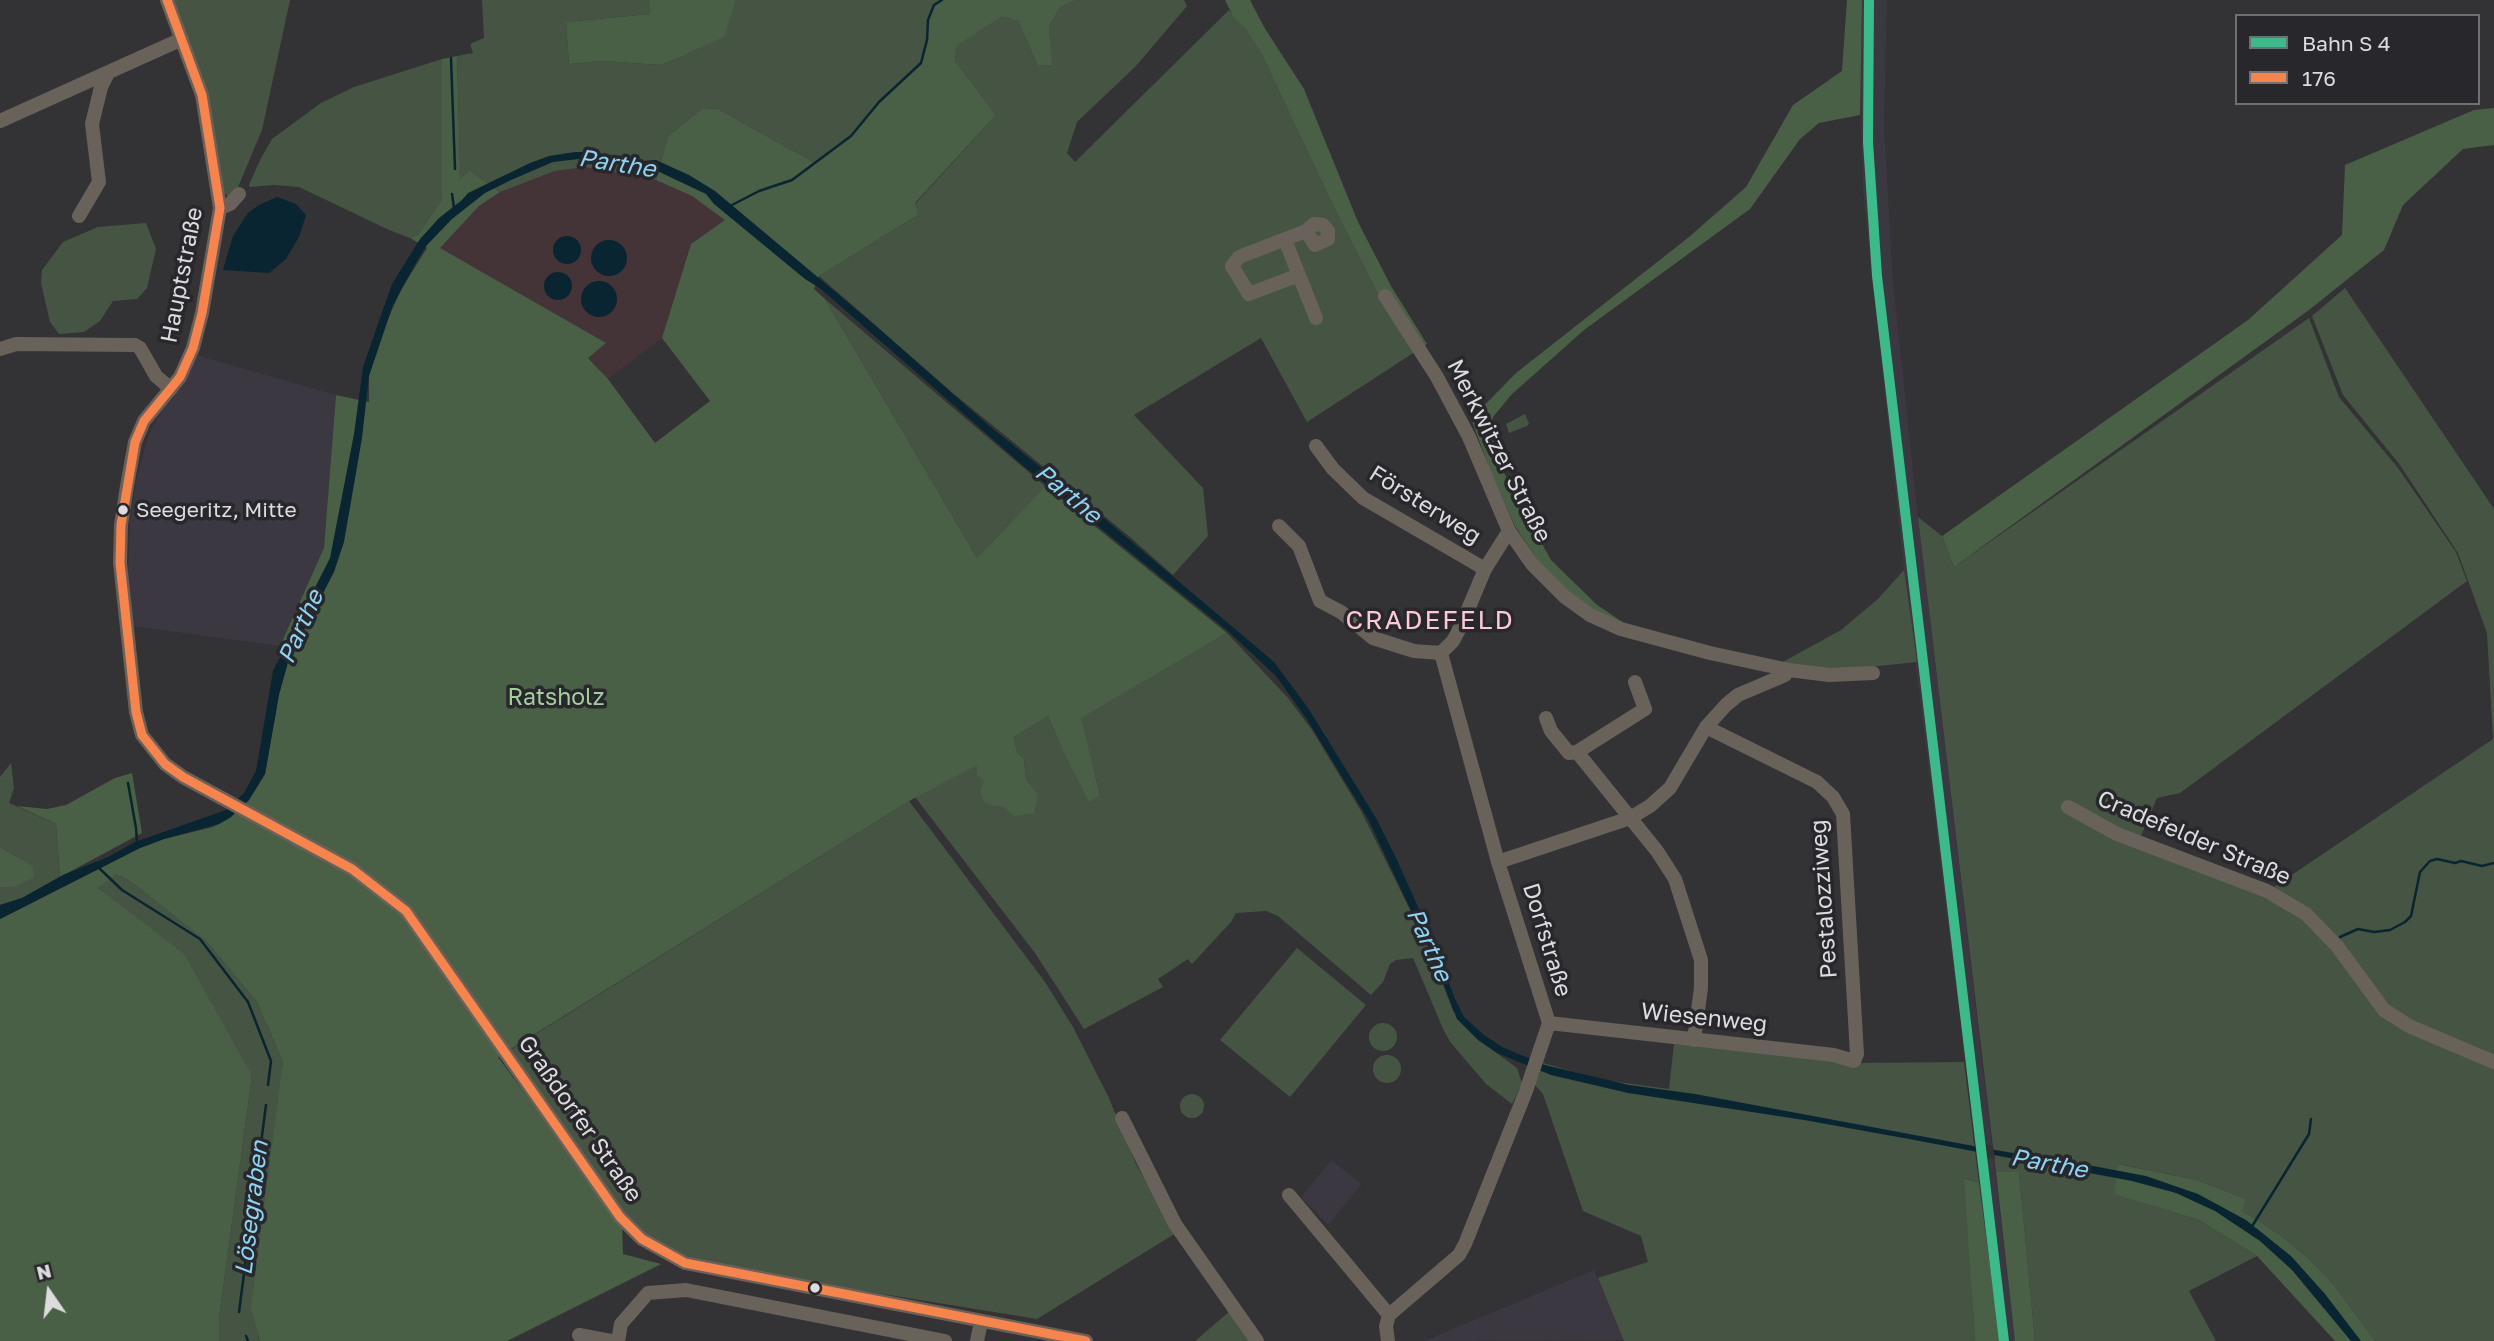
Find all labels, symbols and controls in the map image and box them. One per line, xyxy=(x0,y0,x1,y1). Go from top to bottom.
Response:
legend xyxy=(2235,14,2480,105)
text: Bahn S 4 xyxy=(2302,30,2391,56)
text: 176 xyxy=(2302,65,2336,91)
water label: Parthe xyxy=(577,144,657,184)
street label: Hauptstraße xyxy=(155,205,209,345)
street label: Merkwitzer Straße xyxy=(1441,355,1557,547)
water label: Parthe xyxy=(1029,458,1107,530)
street label: Försterweg xyxy=(1364,460,1486,550)
place label: Seegeritz, Mitte xyxy=(136,497,297,523)
marker: Seegeritz, Mitte xyxy=(116,503,130,517)
water label: Parthe xyxy=(272,586,330,668)
district label: CRADEFELD xyxy=(1347,605,1513,637)
park label: Ratsholz xyxy=(508,684,604,712)
street label: Cradefelder Straße xyxy=(2093,785,2295,891)
street label: Pestalozziweg xyxy=(1805,819,1843,979)
street label: Dorfstraße xyxy=(1517,880,1577,1000)
water label: Parthe xyxy=(1400,904,1458,986)
street label: Wiesenweg xyxy=(1639,998,1769,1038)
street label: Graßdorfer Straße xyxy=(512,1030,648,1208)
water label: Lösegraben xyxy=(229,1139,275,1277)
water label: Parthe xyxy=(2009,1143,2089,1185)
north arrow xyxy=(14,1257,84,1327)
text: N xyxy=(34,1258,54,1284)
unlabelled marker xyxy=(808,1281,822,1295)

